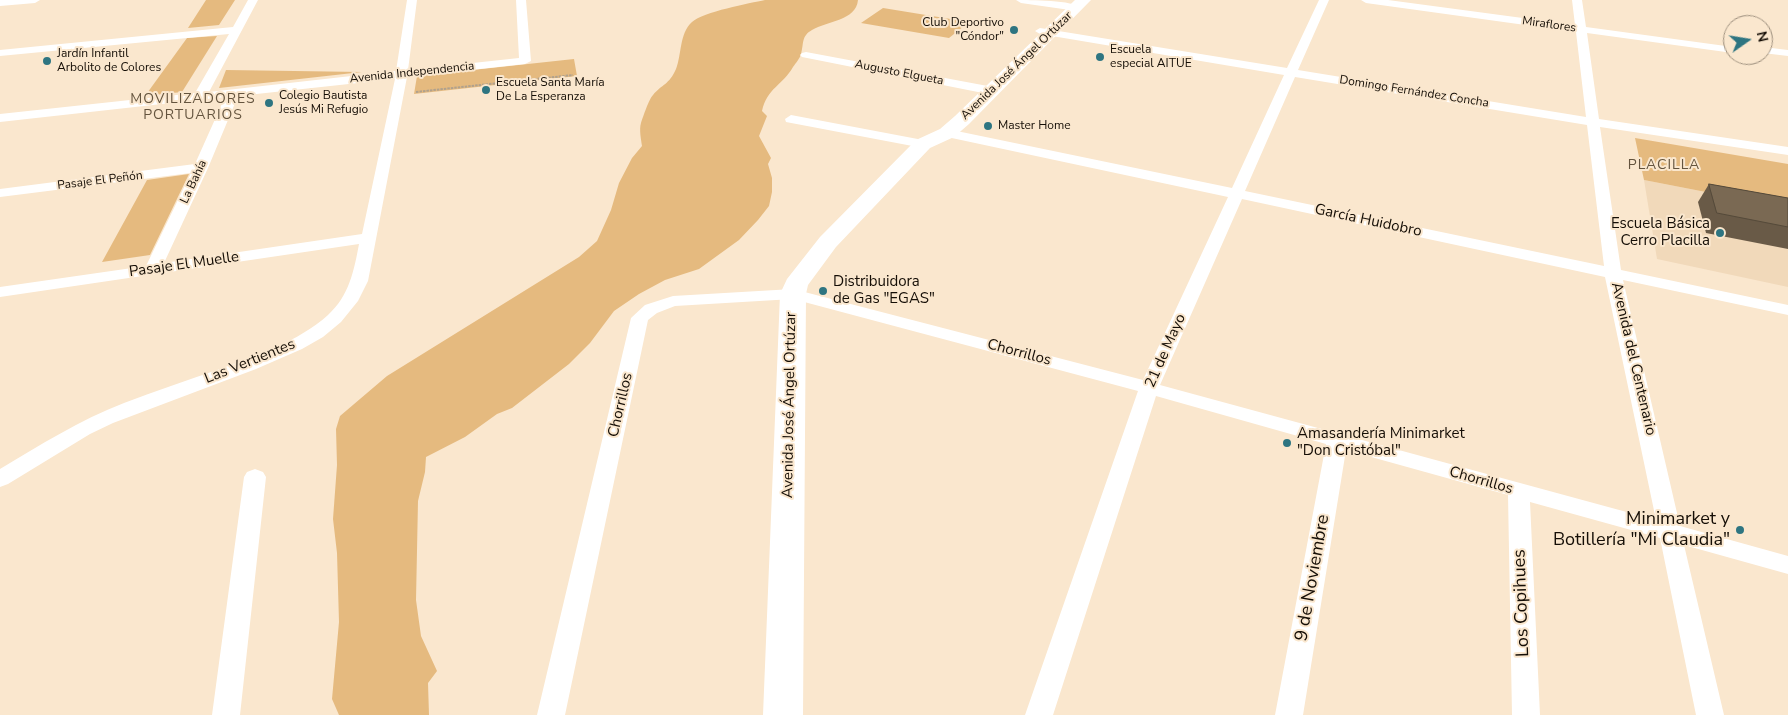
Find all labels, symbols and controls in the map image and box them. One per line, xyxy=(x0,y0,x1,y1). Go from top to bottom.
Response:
street label: Avenida José Ángel Ortúzar xyxy=(958,9,1076,123)
street label: Miraflores xyxy=(1521,14,1577,36)
north arrow xyxy=(1723,15,1773,65)
place label: Club Deportivo "Cóndor" xyxy=(922,16,1004,44)
marker: Club Deportivo "Cóndor" xyxy=(1008,24,1020,36)
text: N xyxy=(1752,29,1773,44)
place label: Escuela especial AITUE xyxy=(1110,43,1192,71)
place label: Jardín Infantil Arbolito de Colores xyxy=(57,47,161,75)
marker: Escuela especial AITUE xyxy=(1094,51,1106,63)
marker: Jardín Infantil Arbolito de Colores xyxy=(41,55,53,67)
street label: Augusto Elgueta xyxy=(853,57,945,89)
street label: Avenida Independencia xyxy=(349,59,475,87)
street label: Domingo Fernández Concha xyxy=(1338,73,1490,111)
place label: Escuela Santa María De La Esperanza xyxy=(496,76,605,104)
marker: Escuela Santa María De La Esperanza xyxy=(480,84,492,96)
place label: Colegio Bautista Jesús Mi Refugio xyxy=(279,89,368,117)
district label: MOVILIZADORES PORTUARIOS xyxy=(129,92,257,124)
marker: Colegio Bautista Jesús Mi Refugio xyxy=(263,97,275,109)
place label: Master Home xyxy=(998,119,1071,133)
marker: Master Home xyxy=(982,120,994,132)
street label: La Bahía xyxy=(178,158,210,206)
district label: PLACILLA xyxy=(1627,158,1701,174)
street label: Pasaje El Peñón xyxy=(57,169,143,193)
street label: García Huidobro xyxy=(1313,201,1423,241)
place label: Escuela Básica Cerro Placilla xyxy=(1611,215,1710,250)
marker: Escuela Básica Cerro Placilla xyxy=(1714,227,1726,239)
street label: Pasaje El Muelle xyxy=(128,248,240,282)
place label: Distribuidora de Gas "EGAS" xyxy=(833,273,935,308)
street label: Avenida del Centenario xyxy=(1607,281,1659,437)
marker: Distribuidora de Gas "EGAS" xyxy=(817,285,829,297)
street label: 21 de Mayo xyxy=(1142,311,1190,391)
street label: Avenida José Ángel Ortúzar xyxy=(779,312,801,498)
street label: Las Vertientes xyxy=(202,336,298,388)
street label: Chorrillos xyxy=(985,336,1053,370)
street label: Chorrillos xyxy=(605,371,637,439)
place label: Amasandería Minimarket "Don Cristóbal" xyxy=(1297,425,1465,460)
marker: Amasandería Minimarket "Don Cristóbal" xyxy=(1281,437,1293,449)
street label: Chorrillos xyxy=(1447,463,1515,499)
place label: Minimarket y Botillería "Mi Claudia" xyxy=(1553,509,1730,552)
street label: 9 de Noviembre xyxy=(1291,513,1335,643)
marker: Minimarket y Botillería "Mi Claudia" xyxy=(1734,524,1746,536)
street label: Los Copihues xyxy=(1509,549,1535,657)

